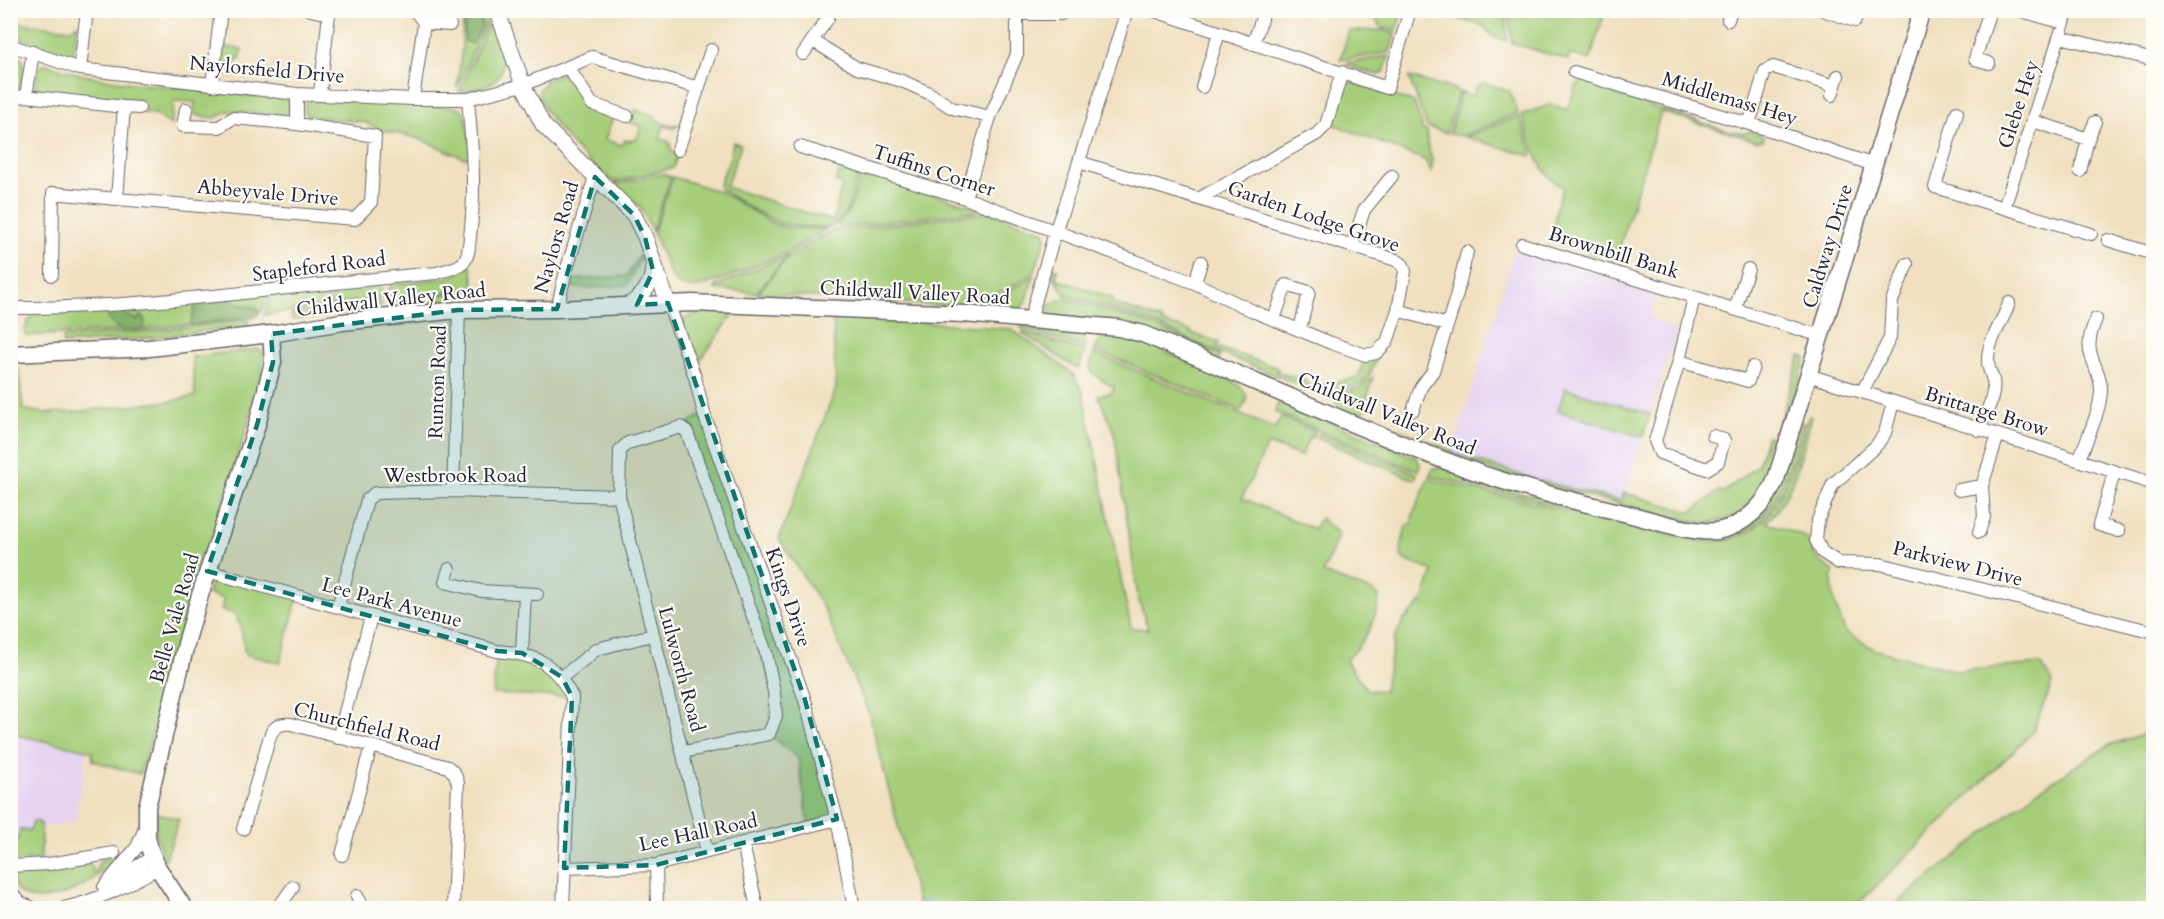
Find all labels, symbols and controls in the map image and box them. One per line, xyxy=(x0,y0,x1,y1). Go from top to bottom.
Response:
street label: Naylorsfield Drive xyxy=(188,49,346,90)
street label: Glebe Hey xyxy=(1991,56,2046,152)
street label: Middlemass Hey xyxy=(1659,65,1801,132)
street label: Tuffins Corner xyxy=(869,138,999,203)
street label: Abbeyvale Drive xyxy=(196,173,340,212)
street label: Garden Lodge Grove xyxy=(1224,174,1404,259)
street label: Naylors Road xyxy=(528,178,585,296)
street label: Caldway Drive xyxy=(1796,181,1859,312)
street label: Brownbill Bank xyxy=(1545,220,1683,285)
street label: Stapleford Road xyxy=(251,245,388,288)
street label: Childwall Valley Road xyxy=(819,274,1011,311)
street label: Childwall Valley Road xyxy=(295,276,487,323)
street label: Runton Road xyxy=(422,324,453,439)
street label: Childwall Valley Road xyxy=(1294,365,1480,462)
street label: Brittarge Brow xyxy=(1921,380,2052,443)
street label: Westbrook Road xyxy=(382,462,527,489)
street label: Parkview Drive xyxy=(1890,534,2026,593)
street label: Kings Drive xyxy=(759,544,818,650)
street label: Belle Vale Road xyxy=(143,550,206,686)
street label: Lee Park Avenue xyxy=(319,571,465,634)
street label: Lulworth Road xyxy=(652,603,711,735)
street label: Churchfield Road xyxy=(291,695,443,758)
street label: Lee Hall Road xyxy=(636,807,760,858)

